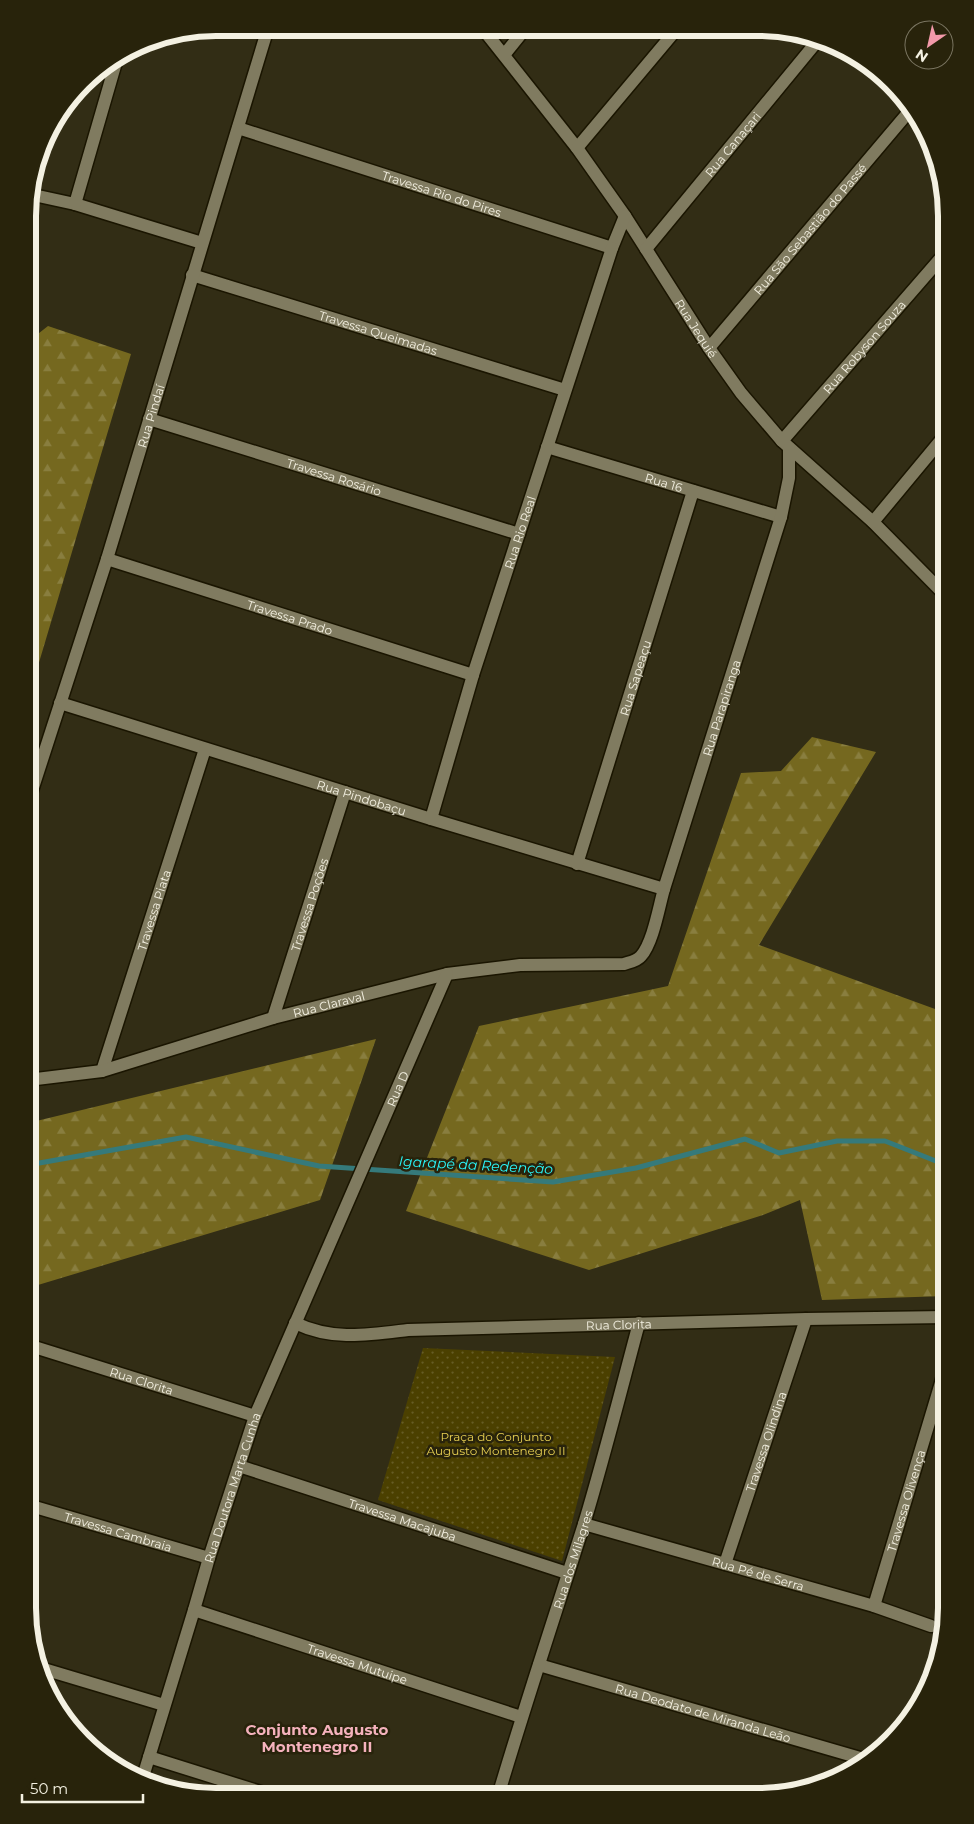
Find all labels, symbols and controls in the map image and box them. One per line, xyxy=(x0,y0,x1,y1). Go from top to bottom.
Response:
north arrow xyxy=(904,20,954,70)
text: N xyxy=(912,45,931,66)
street label: Rua Canaçari xyxy=(701,109,764,180)
street label: Rua São Sebastião do Passé xyxy=(750,160,869,298)
street label: Travessa Rio do Pires xyxy=(380,167,504,220)
street label: Rua Jequié xyxy=(672,296,721,361)
street label: Rua Robyson Souza xyxy=(819,297,908,396)
street label: Travessa Queimadas xyxy=(317,307,440,358)
street label: Rua Pindaí xyxy=(134,382,167,449)
street label: Travessa Rosário xyxy=(285,455,383,498)
street label: Rua 16 xyxy=(643,469,685,495)
street label: Rua Rio Real xyxy=(501,494,538,571)
street label: Travessa Prado xyxy=(245,596,335,638)
street label: Rua Sapeaçu xyxy=(616,638,654,718)
street label: Rua Parapiranga xyxy=(699,658,743,758)
street label: Rua Pindobaçu xyxy=(315,776,408,818)
street label: Travessa Poções xyxy=(287,856,331,953)
street label: Travessa Piata xyxy=(134,868,173,952)
street label: Rua Claraval xyxy=(291,988,366,1020)
street label: Rua D xyxy=(383,1069,411,1109)
water label: Igarapé da Redenção xyxy=(398,1152,554,1178)
street label: Rua Clorita xyxy=(586,1316,652,1333)
street label: Rua Clorita xyxy=(108,1364,175,1398)
street label: Travessa Olindina xyxy=(742,1389,789,1494)
street label: Rua Doutora Marta Cunha xyxy=(201,1410,263,1565)
park label: Praça do Conjunto Augusto Montenegro II xyxy=(426,1429,566,1458)
street label: Travessa Olivença xyxy=(883,1448,928,1553)
street label: Travessa Macajuba xyxy=(347,1495,458,1544)
street label: Rua dos Milagres xyxy=(550,1508,595,1611)
street label: Travessa Cambraia xyxy=(62,1509,174,1554)
street label: Rua Pé de Serra xyxy=(710,1553,806,1593)
street label: Travessa Mutuipe xyxy=(305,1640,410,1687)
street label: Rua Deodato de Miranda Leão xyxy=(614,1680,793,1745)
district label: Conjunto Augusto Montenegro II xyxy=(246,1720,389,1756)
scale bar xyxy=(22,1772,144,1804)
text: 50 m xyxy=(30,1779,68,1798)

